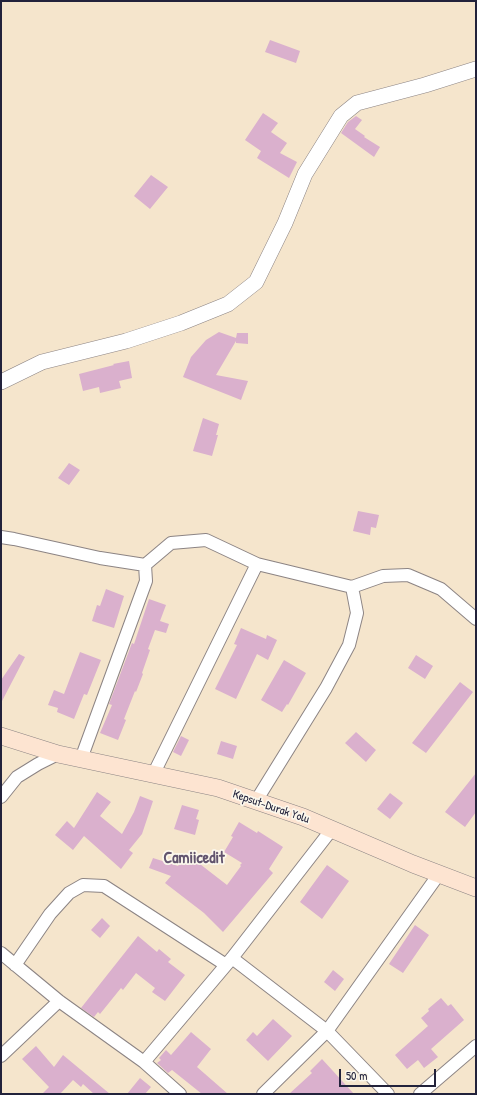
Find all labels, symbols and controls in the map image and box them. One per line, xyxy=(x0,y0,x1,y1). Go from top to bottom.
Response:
street label: Kepsut-Durak Yolu xyxy=(231,787,311,827)
district label: Camiicedit xyxy=(164,849,224,869)
scale bar xyxy=(341,1061,438,1087)
text: 50 m xyxy=(346,1067,367,1084)

